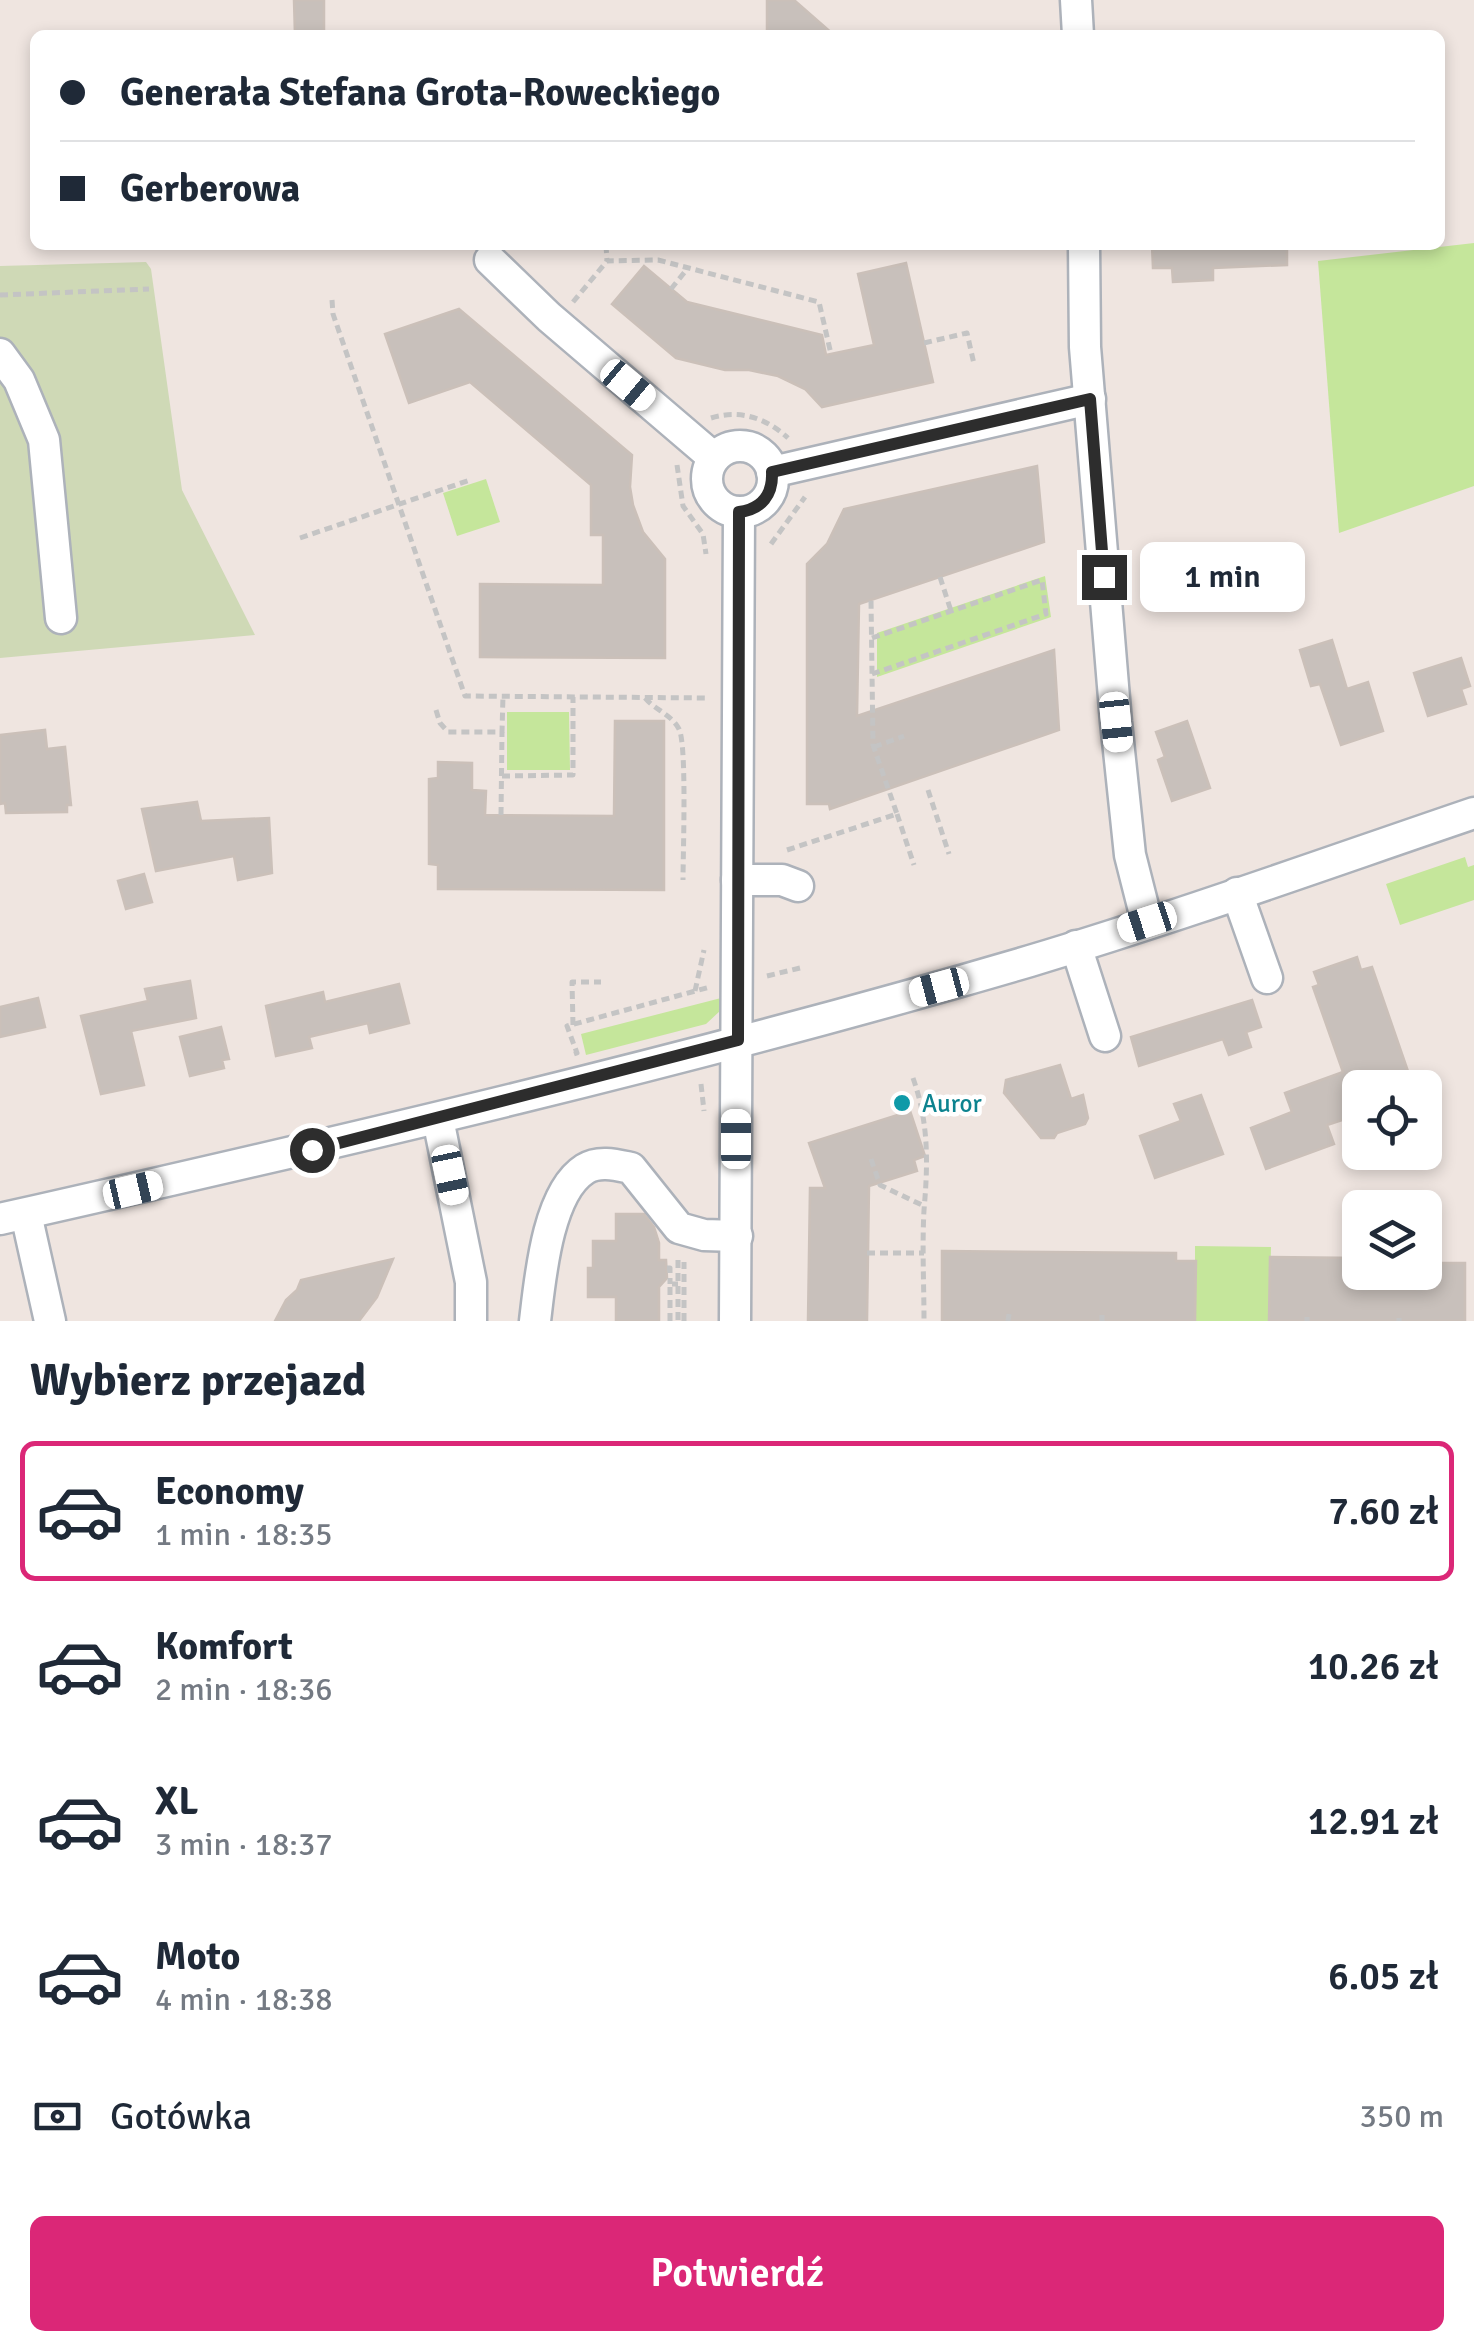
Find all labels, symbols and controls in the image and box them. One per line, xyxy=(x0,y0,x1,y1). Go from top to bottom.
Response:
text: Generała Stefana Grota-Roweckiego xyxy=(120,69,720,116)
text: Gerberowa xyxy=(120,165,300,212)
car xyxy=(595,354,661,416)
callout: 1 min xyxy=(1139,542,1304,612)
route end xyxy=(1082,555,1127,600)
text: 1 min xyxy=(1184,557,1261,596)
car xyxy=(1098,691,1134,753)
car xyxy=(1114,898,1180,946)
car xyxy=(906,965,972,1009)
map controls xyxy=(1342,1070,1442,1290)
button: locate xyxy=(1342,1070,1442,1170)
place label: Auror xyxy=(922,1088,982,1119)
marker: Auror xyxy=(891,1092,913,1114)
car xyxy=(721,1109,751,1169)
route start xyxy=(290,1128,335,1173)
car xyxy=(429,1143,471,1207)
car xyxy=(100,1169,166,1211)
button: layers xyxy=(1342,1190,1442,1290)
text: Wybierz przejazd xyxy=(30,1353,366,1408)
icon: car xyxy=(35,1466,125,1556)
text: Economy xyxy=(155,1468,304,1515)
text: 7.60 zł xyxy=(1328,1488,1439,1535)
text: 1 min · 18:35 xyxy=(155,1515,333,1554)
icon: car xyxy=(35,1621,125,1711)
text: Komfort xyxy=(155,1623,293,1670)
text: 10.26 zł xyxy=(1308,1643,1439,1690)
text: 2 min · 18:36 xyxy=(155,1670,333,1709)
icon: car xyxy=(35,1776,125,1866)
text: XL xyxy=(155,1778,198,1825)
text: 12.91 zł xyxy=(1308,1798,1439,1845)
text: 3 min · 18:37 xyxy=(155,1825,333,1864)
icon: car xyxy=(35,1931,125,2021)
text: Moto xyxy=(155,1933,240,1980)
text: 6.05 zł xyxy=(1328,1953,1439,2000)
text: 4 min · 18:38 xyxy=(155,1980,333,2019)
icon: cash xyxy=(30,2089,85,2144)
text: Gotówka xyxy=(110,2093,252,2140)
text: 350 m xyxy=(1360,2097,1444,2136)
button: Potwierdź xyxy=(30,2216,1444,2331)

